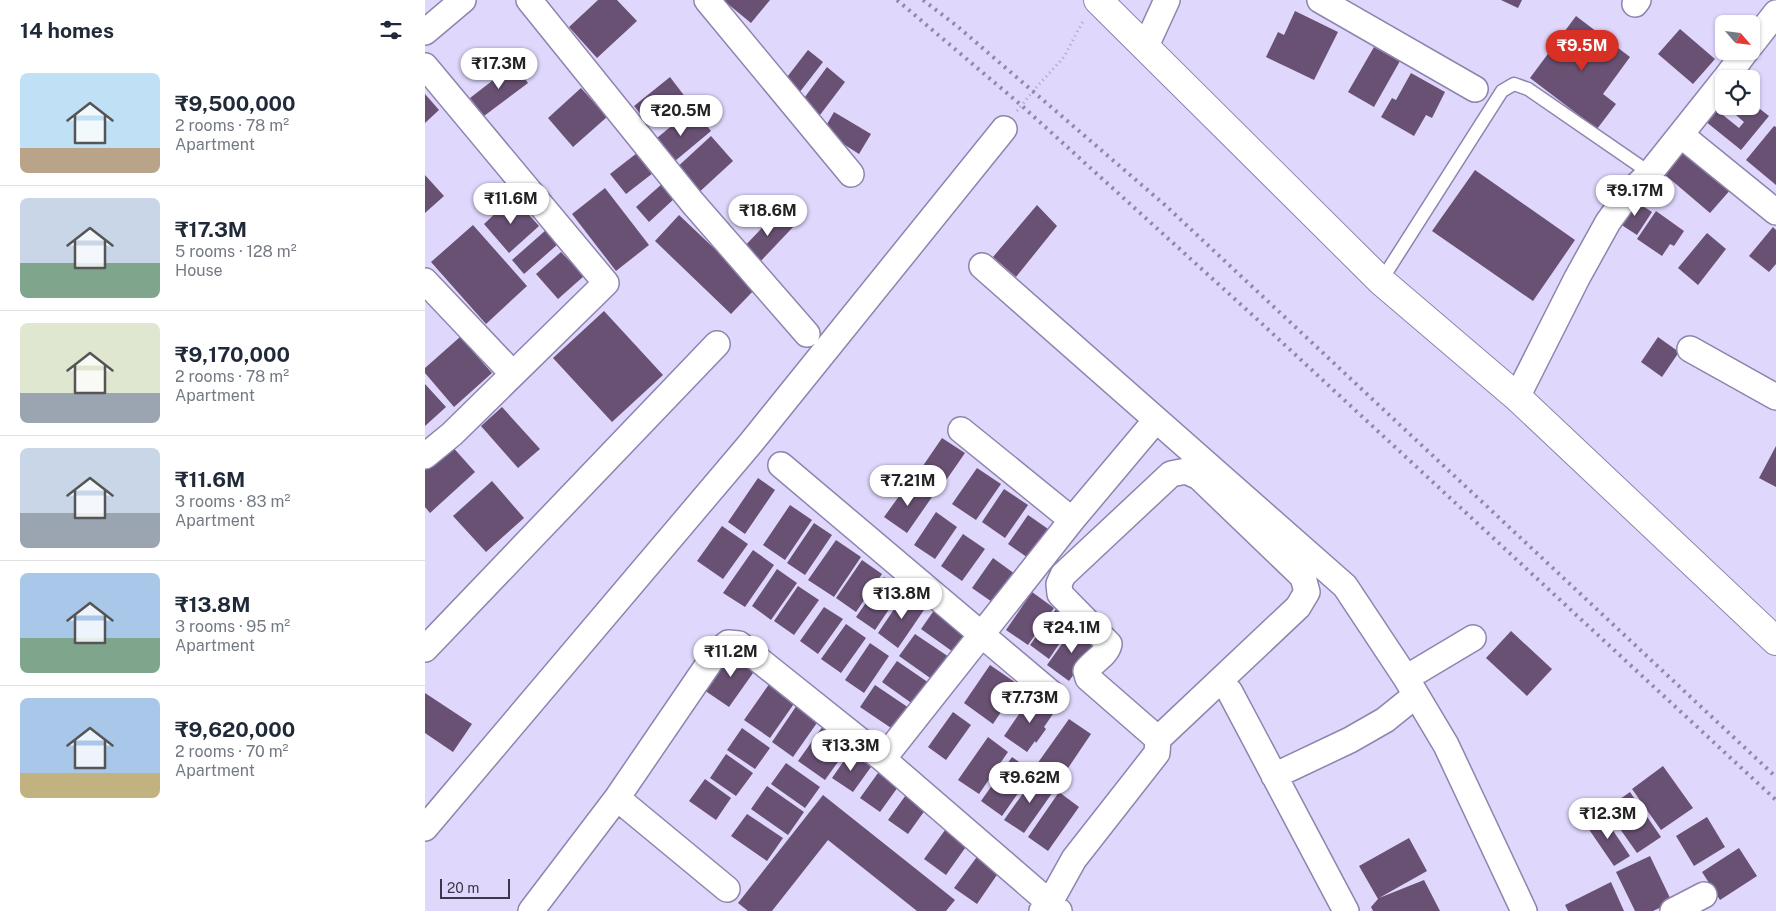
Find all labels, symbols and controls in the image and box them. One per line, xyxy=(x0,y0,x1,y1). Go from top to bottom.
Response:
north arrow xyxy=(1715,15,1760,60)
map controls xyxy=(1715,15,1760,115)
icon: filters xyxy=(377,16,405,44)
text: 14 homes xyxy=(20,18,114,43)
pin: ₹9.5M xyxy=(1547,30,1617,72)
text: ₹9.5M xyxy=(1557,36,1607,55)
pin: ₹17.3M xyxy=(458,48,540,90)
text: ₹17.3M xyxy=(472,54,526,73)
button: locate xyxy=(1715,70,1760,115)
text: ₹9,500,000 xyxy=(175,91,296,116)
icon: home xyxy=(60,93,120,153)
pin: ₹20.5M xyxy=(640,94,722,137)
text: ₹20.5M xyxy=(651,101,711,120)
text: 2 rooms · 78 m² xyxy=(175,116,289,135)
text: Apartment xyxy=(175,135,255,154)
pin: ₹9.17M xyxy=(1594,174,1676,217)
text: ₹9.17M xyxy=(1607,181,1663,200)
pin: ₹11.6M xyxy=(470,182,552,225)
text: ₹11.6M xyxy=(484,189,538,208)
pin: ₹18.6M xyxy=(727,194,809,237)
text: ₹18.6M xyxy=(739,201,797,220)
text: ₹17.3M xyxy=(175,217,247,242)
icon: home xyxy=(60,218,120,278)
text: 5 rooms · 128 m² xyxy=(175,242,297,261)
text: House xyxy=(175,261,223,280)
text: ₹9,170,000 xyxy=(175,342,290,367)
icon: home xyxy=(60,343,120,403)
text: 2 rooms · 78 m² xyxy=(175,367,289,386)
text: Apartment xyxy=(175,386,255,405)
pin: ₹7.21M xyxy=(867,464,949,507)
text: ₹11.6M xyxy=(175,467,245,492)
icon: home xyxy=(60,468,120,528)
text: ₹7.21M xyxy=(881,471,935,490)
text: 3 rooms · 83 m² xyxy=(175,492,290,511)
text: Apartment xyxy=(175,511,255,530)
pin: ₹13.8M xyxy=(861,578,943,620)
text: ₹13.8M xyxy=(873,584,931,603)
text: ₹13.8M xyxy=(175,592,250,617)
icon: home xyxy=(60,593,120,653)
pin: ₹24.1M xyxy=(1031,612,1113,654)
text: 3 rooms · 95 m² xyxy=(175,617,290,636)
text: ₹24.1M xyxy=(1044,618,1100,637)
text: Apartment xyxy=(175,636,255,655)
pin: ₹11.2M xyxy=(690,636,772,678)
text: ₹11.2M xyxy=(704,642,758,661)
pin: ₹7.73M xyxy=(989,682,1071,724)
text: ₹7.73M xyxy=(1002,688,1058,707)
text: ₹9,620,000 xyxy=(175,717,295,742)
icon: home xyxy=(60,718,120,778)
pin: ₹13.3M xyxy=(810,730,892,772)
text: ₹13.3M xyxy=(822,736,880,755)
text: 2 rooms · 70 m² xyxy=(175,742,288,761)
text: Apartment xyxy=(175,761,255,780)
pin: ₹9.62M xyxy=(989,762,1071,804)
text: ₹9.62M xyxy=(1000,768,1060,787)
pin: ₹12.3M xyxy=(1567,798,1649,840)
text: ₹12.3M xyxy=(1580,804,1636,823)
scale bar xyxy=(440,876,510,899)
text: 20 m xyxy=(447,880,479,896)

